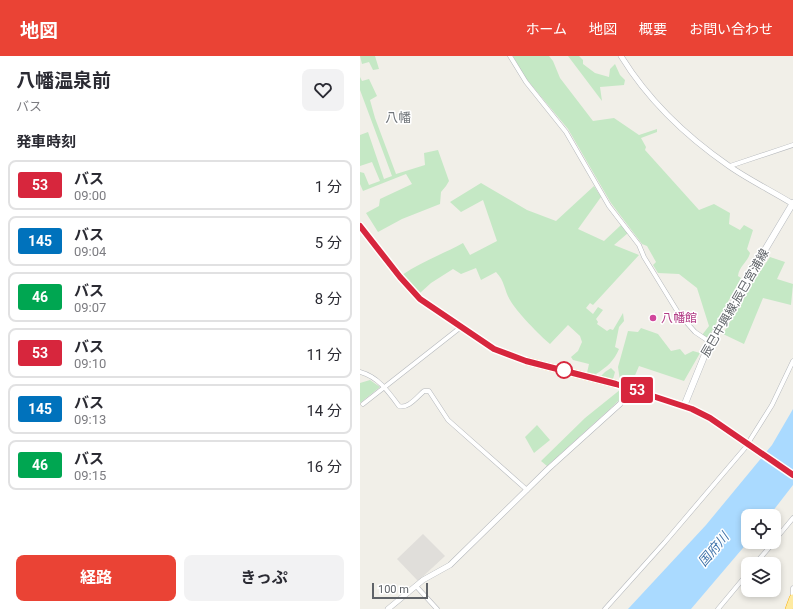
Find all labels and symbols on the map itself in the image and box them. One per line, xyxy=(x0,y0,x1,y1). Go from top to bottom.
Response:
district label: 八幡 xyxy=(385,110,411,125)
street label: 辰巳中興線;辰巳宮浦線 xyxy=(698,246,772,360)
place label: 八幡館 xyxy=(661,311,697,325)
marker: 八幡館 xyxy=(648,313,658,323)
unlabelled marker xyxy=(555,361,573,379)
line badge: 53 xyxy=(619,377,655,403)
water label: 国府川 xyxy=(695,528,733,569)
scale bar xyxy=(372,581,428,600)

